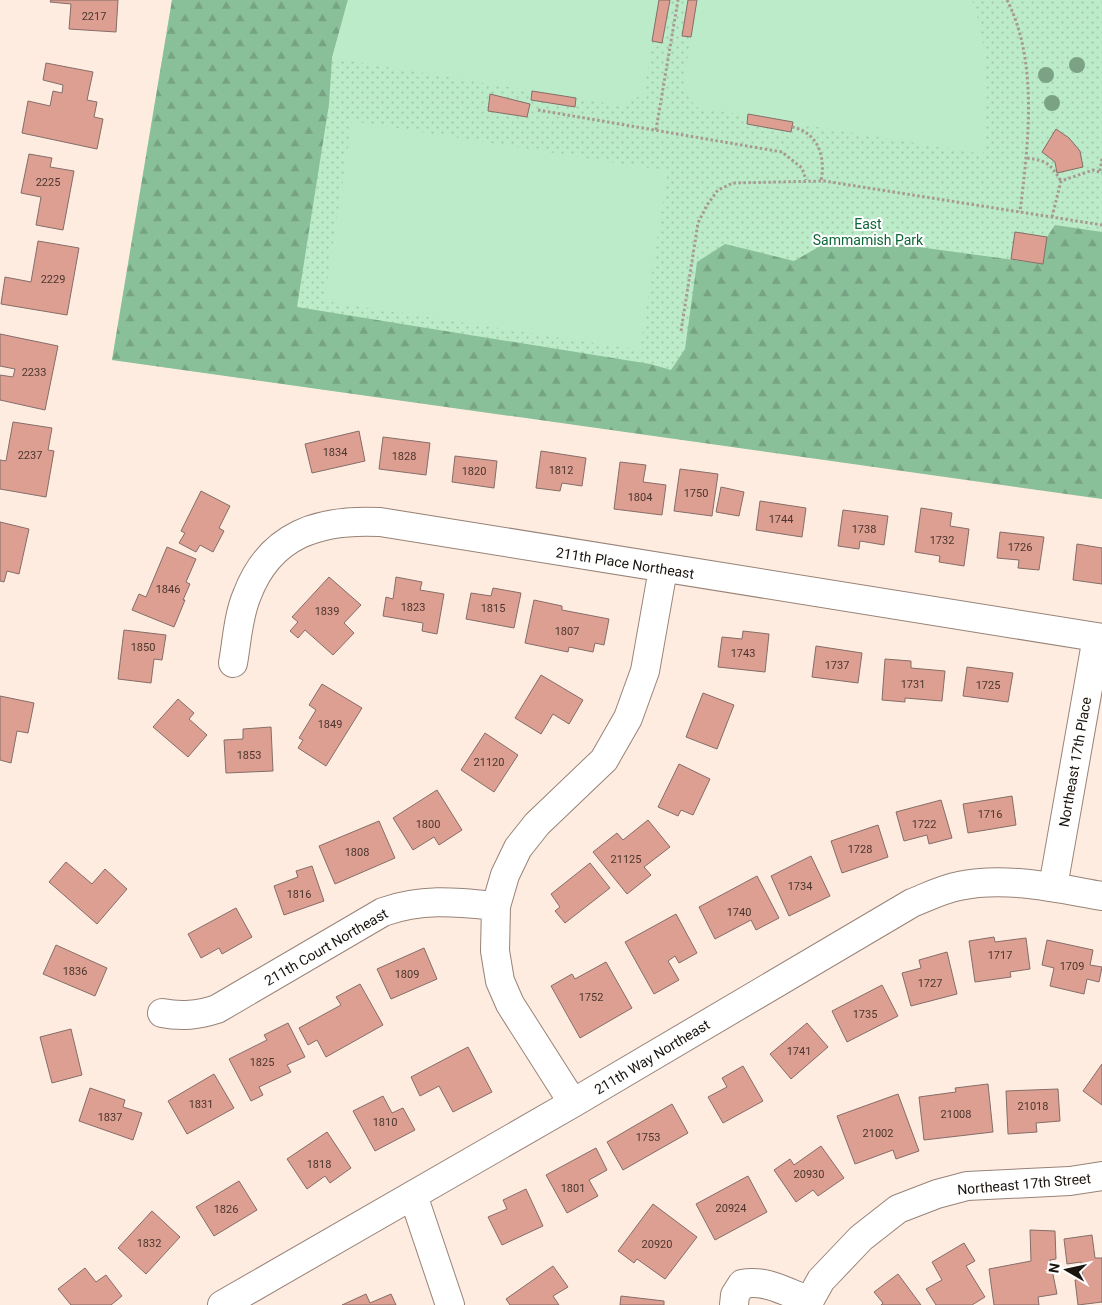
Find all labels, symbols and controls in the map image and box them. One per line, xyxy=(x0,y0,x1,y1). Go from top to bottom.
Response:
house number: 2217 xyxy=(82,10,106,23)
house number: 2225 xyxy=(36,176,60,189)
park label: East Sammamish Park xyxy=(813,216,924,248)
house number: 2229 xyxy=(41,273,65,286)
house number: 2233 xyxy=(22,366,46,379)
house number: 1834 xyxy=(323,446,347,459)
house number: 2237 xyxy=(18,449,42,462)
house number: 1828 xyxy=(392,450,416,463)
house number: 1812 xyxy=(549,464,573,477)
house number: 1820 xyxy=(462,465,486,478)
house number: 1750 xyxy=(684,487,708,500)
house number: 1804 xyxy=(628,491,652,504)
house number: 1744 xyxy=(769,513,793,526)
house number: 1738 xyxy=(852,523,876,536)
house number: 1732 xyxy=(930,534,954,547)
house number: 1726 xyxy=(1008,541,1032,554)
street label: 211th Place Northeast xyxy=(555,544,696,582)
house number: 1846 xyxy=(156,583,180,596)
house number: 1823 xyxy=(401,601,425,614)
house number: 1815 xyxy=(481,602,505,615)
house number: 1839 xyxy=(315,605,339,618)
house number: 1807 xyxy=(555,625,579,638)
house number: 1850 xyxy=(131,641,155,654)
house number: 1743 xyxy=(731,647,755,660)
house number: 1737 xyxy=(825,659,849,672)
house number: 1731 xyxy=(901,678,925,691)
house number: 1725 xyxy=(976,679,1000,692)
street label: Northeast 17th Place xyxy=(1056,696,1094,828)
house number: 1849 xyxy=(318,718,342,731)
house number: 1853 xyxy=(237,749,261,762)
house number: 21120 xyxy=(474,756,504,769)
house number: 1716 xyxy=(978,808,1002,821)
house number: 1800 xyxy=(416,818,440,831)
house number: 1722 xyxy=(912,818,936,831)
house number: 1728 xyxy=(848,843,872,856)
house number: 1808 xyxy=(345,846,369,859)
house number: 21125 xyxy=(611,853,641,866)
house number: 1734 xyxy=(788,880,812,893)
house number: 1816 xyxy=(287,888,311,901)
street label: 211th Court Northeast xyxy=(262,905,391,989)
house number: 1740 xyxy=(727,906,751,919)
house number: 1717 xyxy=(988,949,1012,962)
house number: 1709 xyxy=(1060,960,1084,973)
house number: 1836 xyxy=(63,965,87,978)
house number: 1809 xyxy=(395,968,419,981)
house number: 1727 xyxy=(918,977,942,990)
house number: 1752 xyxy=(579,991,603,1004)
house number: 1735 xyxy=(853,1008,877,1021)
street label: 211th Way Northeast xyxy=(592,1016,713,1098)
house number: 1741 xyxy=(787,1045,811,1058)
house number: 1825 xyxy=(250,1056,274,1069)
house number: 1831 xyxy=(189,1098,213,1111)
house number: 21018 xyxy=(1018,1100,1048,1113)
house number: 21008 xyxy=(941,1108,971,1121)
house number: 1837 xyxy=(98,1111,122,1124)
house number: 1810 xyxy=(373,1116,397,1129)
house number: 21002 xyxy=(863,1127,893,1140)
house number: 1753 xyxy=(636,1131,660,1144)
house number: 1818 xyxy=(307,1158,331,1171)
house number: 20930 xyxy=(794,1168,824,1181)
street label: Northeast 17th Street xyxy=(957,1170,1092,1198)
house number: 1801 xyxy=(561,1182,585,1195)
house number: 20924 xyxy=(716,1202,746,1215)
house number: 1826 xyxy=(214,1203,238,1216)
house number: 1832 xyxy=(137,1237,161,1250)
house number: 20920 xyxy=(642,1238,672,1251)
north arrow xyxy=(1042,1245,1092,1295)
text: N xyxy=(1045,1262,1063,1274)

